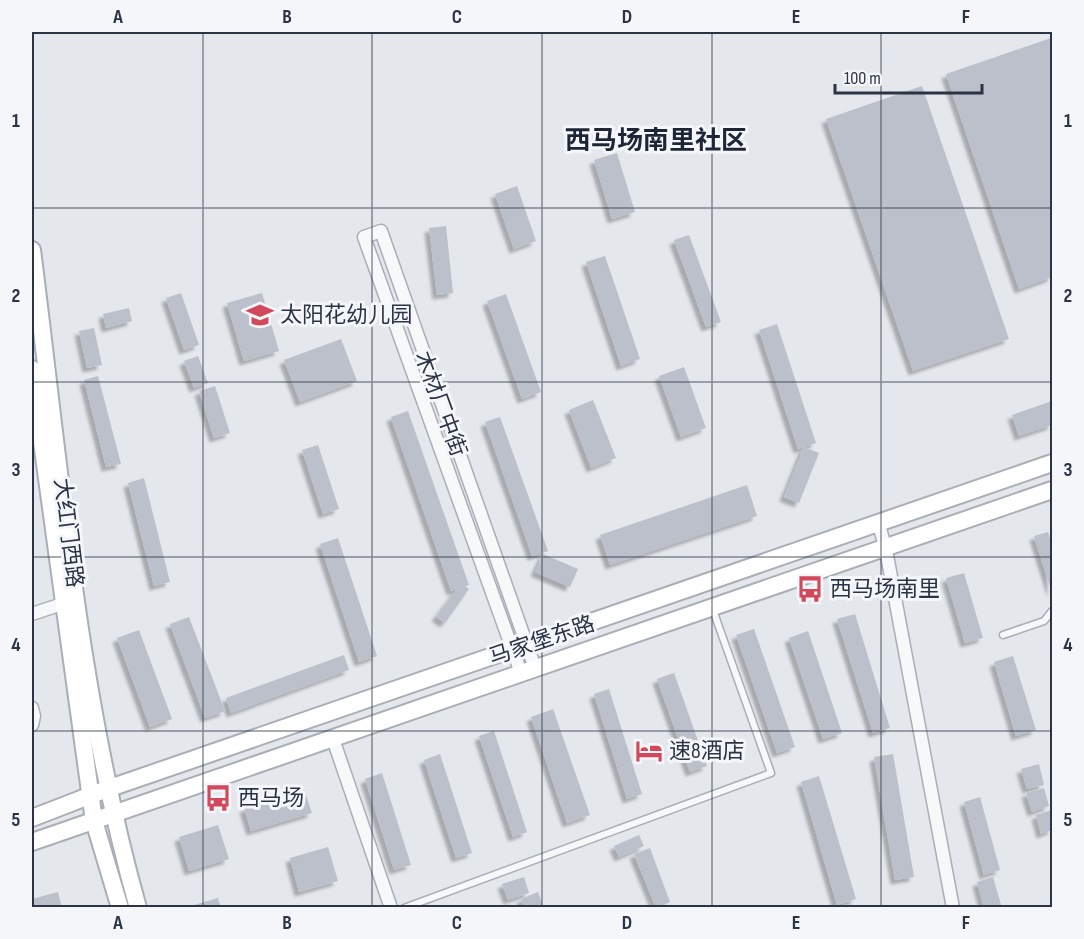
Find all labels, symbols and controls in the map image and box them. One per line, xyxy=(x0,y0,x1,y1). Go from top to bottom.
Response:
text: A xyxy=(112,5,123,29)
text: B xyxy=(282,5,292,29)
text: C xyxy=(452,5,462,29)
text: D xyxy=(622,5,632,29)
text: E xyxy=(792,5,800,29)
text: F xyxy=(962,5,970,29)
scale bar xyxy=(835,57,982,95)
text: 100 m xyxy=(844,68,881,89)
text: 1 xyxy=(12,109,20,133)
text: 1 xyxy=(1064,109,1072,133)
district label: 西马场南里社区 xyxy=(565,126,747,157)
text: 2 xyxy=(12,284,20,308)
text: 2 xyxy=(1064,284,1072,308)
school or university icon: 太阳花幼儿园 xyxy=(245,300,275,330)
place label: 太阳花幼儿园 xyxy=(280,302,412,329)
street label: 木材厂中街 xyxy=(409,348,471,460)
text: 3 xyxy=(12,458,21,482)
text: 3 xyxy=(1064,458,1073,482)
street label: 大红门西路 xyxy=(48,477,88,589)
bus stop icon: 西马场南里 xyxy=(795,574,825,604)
place label: 西马场南里 xyxy=(830,576,940,603)
street label: 马家堡东路 xyxy=(486,610,598,672)
text: 4 xyxy=(11,633,21,657)
text: 4 xyxy=(1063,633,1073,657)
hotel icon: 速8酒店 xyxy=(634,736,664,766)
place label: 速8酒店 xyxy=(669,738,745,765)
bus stop icon: 西马场 xyxy=(203,783,233,813)
place label: 西马场 xyxy=(238,785,304,812)
text: 5 xyxy=(12,808,21,832)
text: 5 xyxy=(1064,808,1073,832)
text: A xyxy=(112,911,123,935)
text: B xyxy=(282,911,292,935)
text: C xyxy=(452,911,462,935)
text: D xyxy=(622,911,632,935)
text: E xyxy=(792,911,800,935)
text: F xyxy=(962,911,970,935)

